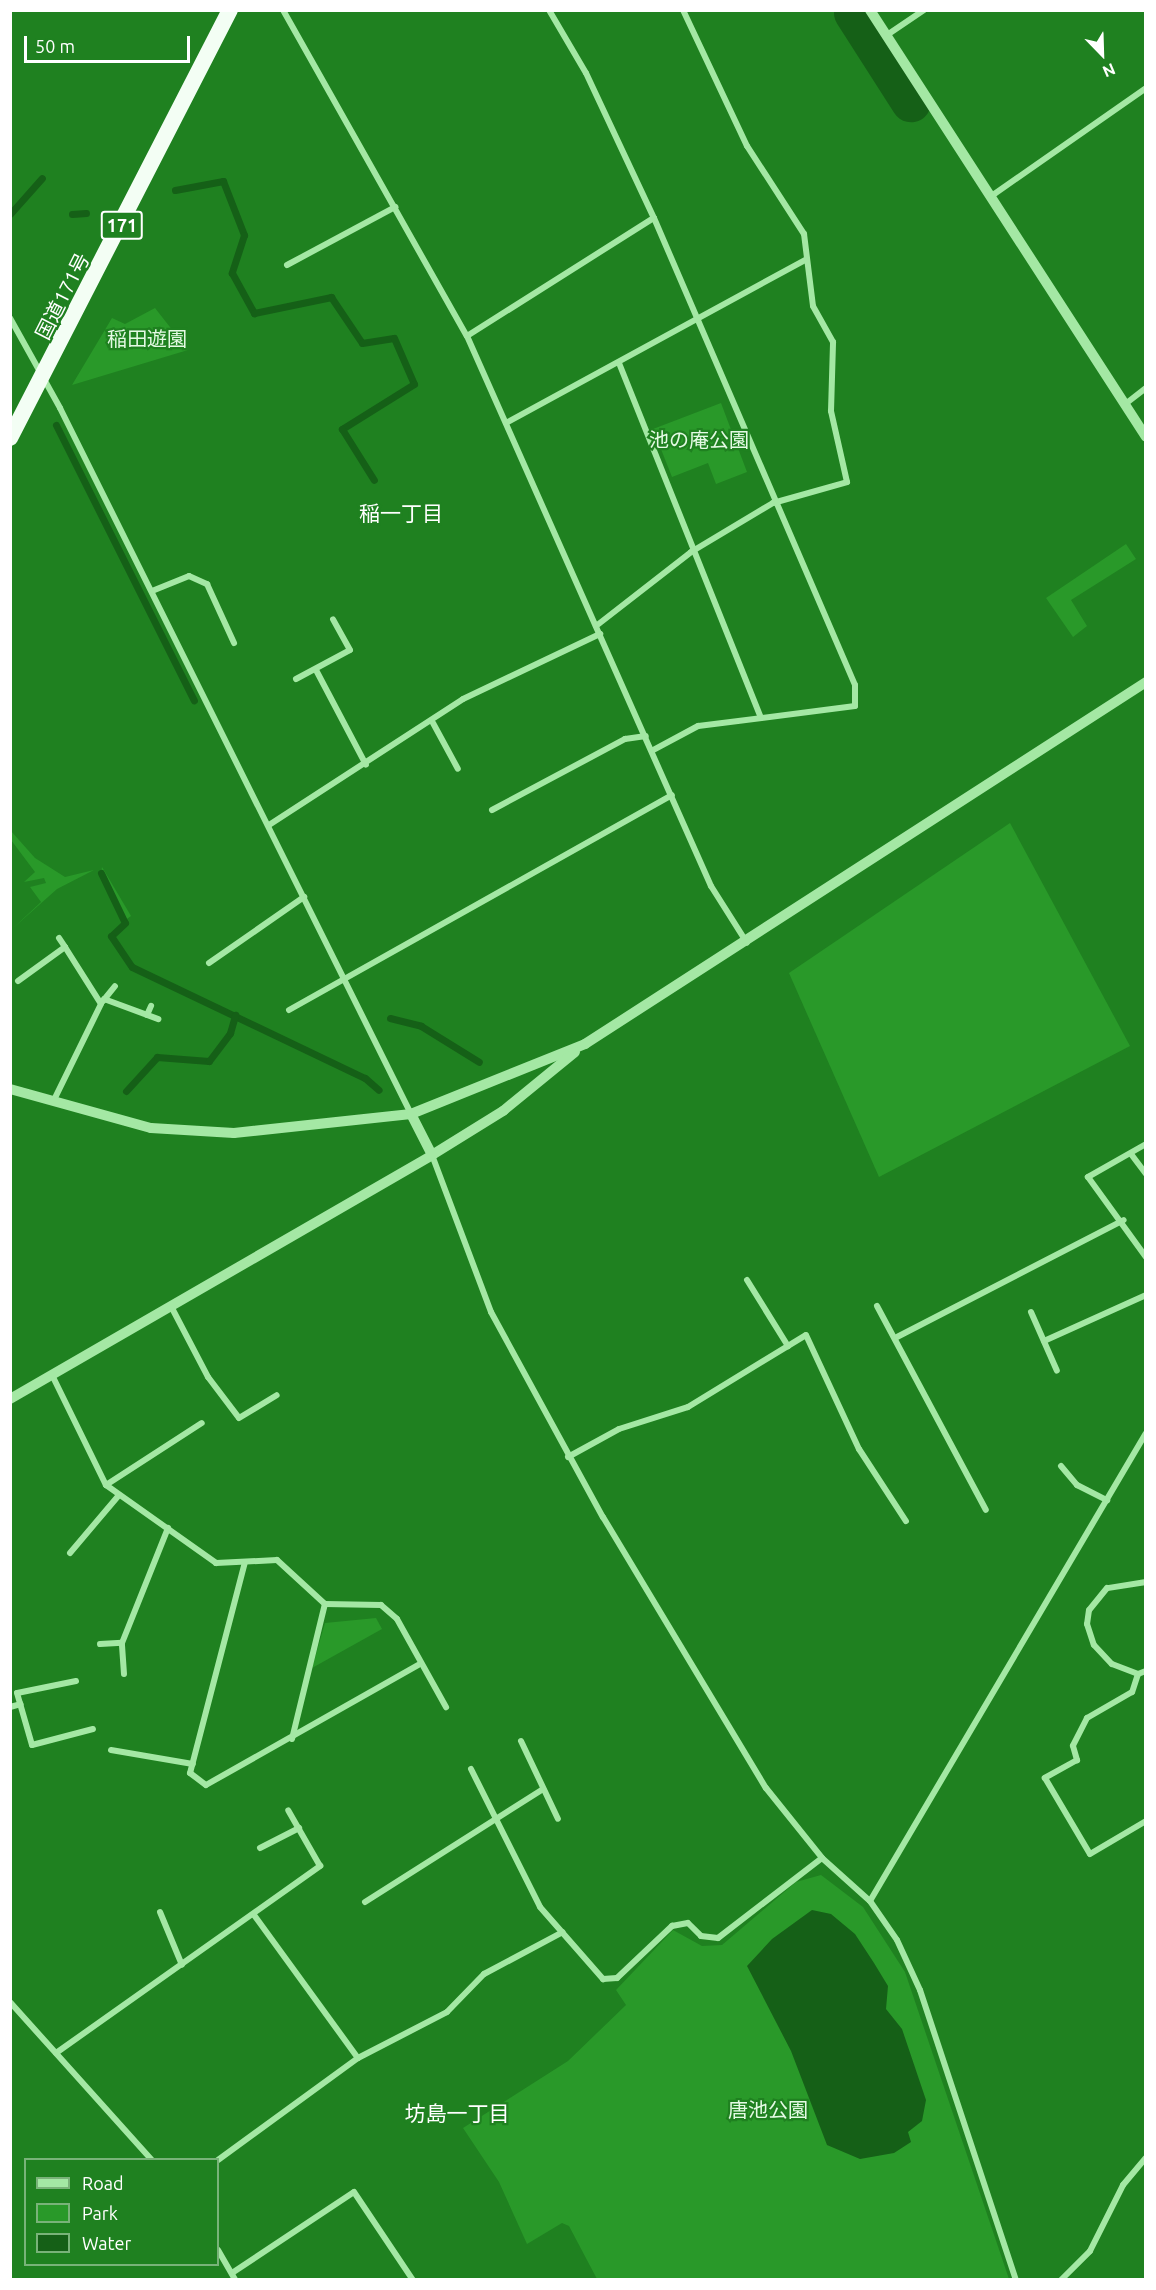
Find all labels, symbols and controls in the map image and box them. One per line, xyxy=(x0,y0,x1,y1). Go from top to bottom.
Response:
scale bar xyxy=(27,24,194,62)
north arrow xyxy=(1072,24,1132,84)
text: 50 m xyxy=(35,36,75,56)
text: N xyxy=(1100,60,1118,81)
road number: 171 xyxy=(100,210,144,240)
street label: 国道171号 xyxy=(30,249,94,343)
park label: 稲田遊園 xyxy=(107,326,187,350)
park label: 池の庵公園 xyxy=(649,427,749,451)
district label: 稲一丁目 xyxy=(359,500,443,526)
park label: 唐池公園 xyxy=(728,2097,808,2121)
district label: 坊島一丁目 xyxy=(405,2100,509,2126)
legend xyxy=(24,2158,219,2266)
text: Road xyxy=(82,2173,124,2193)
text: Park xyxy=(82,2203,118,2223)
text: Water xyxy=(82,2233,131,2253)

